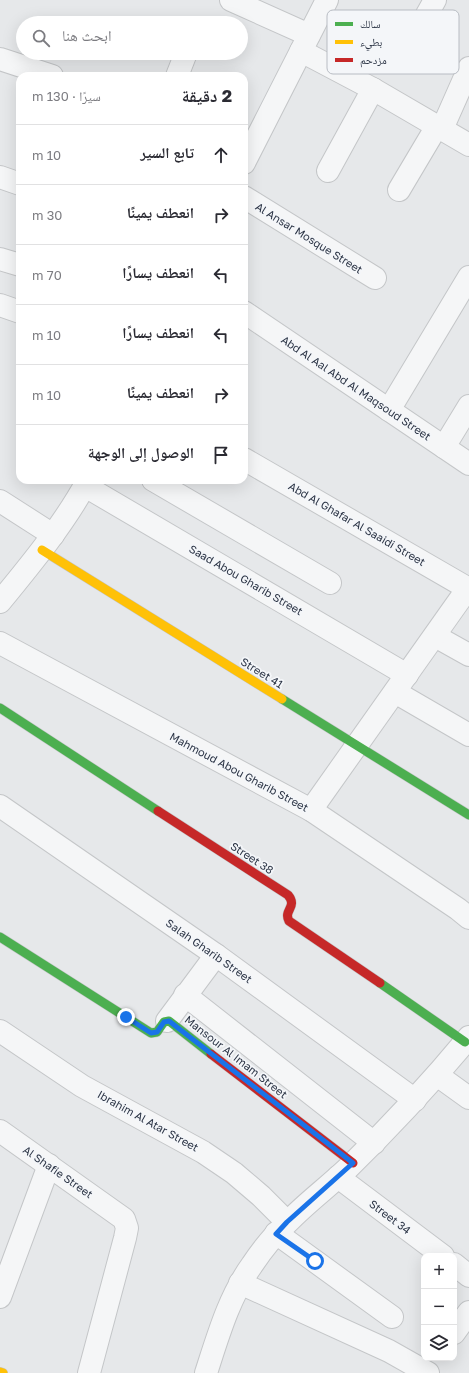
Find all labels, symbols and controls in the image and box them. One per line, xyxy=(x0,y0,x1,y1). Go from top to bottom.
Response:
legend xyxy=(327,10,459,74)
search box xyxy=(16,16,248,60)
text: سالك xyxy=(360,17,380,30)
text: ابحث هنا xyxy=(62,26,112,44)
icon: search xyxy=(30,27,52,49)
text: بطيء xyxy=(360,35,382,51)
text: مزدحم xyxy=(360,53,387,68)
text: 2 دقيقة xyxy=(182,85,232,106)
text: سيرًا · 130 m xyxy=(32,88,101,104)
text: تابع السير xyxy=(140,143,194,161)
icon: ahead xyxy=(210,144,232,166)
text: 10 m xyxy=(32,147,61,163)
street label: Al Ansar Mosque Street xyxy=(253,199,365,276)
text: انعطف يمينًا xyxy=(127,203,194,221)
icon: right xyxy=(210,204,232,226)
text: 30 m xyxy=(32,207,62,223)
text: انعطف يسارًا xyxy=(122,263,194,281)
icon: left xyxy=(210,264,232,286)
text: 70 m xyxy=(32,267,62,283)
text: انعطف يسارًا xyxy=(122,323,194,341)
icon: left xyxy=(210,324,232,346)
text: 10 m xyxy=(32,327,61,343)
street label: Abd Al Aal Abd Al Maqsoud Street xyxy=(279,333,434,443)
text: انعطف يمينًا xyxy=(127,383,194,401)
icon: right xyxy=(210,384,232,406)
text: 10 m xyxy=(32,387,61,403)
text: الوصول إلى الوجهة xyxy=(88,443,194,461)
icon: arrive xyxy=(210,444,232,466)
street label: Abd Al Ghafar Al Saaidi Street xyxy=(287,479,428,568)
street label: Saad Abou Gharib Street xyxy=(187,542,305,617)
street label: Street 41 xyxy=(239,655,286,691)
street label: Mahmoud Abou Gharib Street xyxy=(168,729,311,814)
street label: Street 38 xyxy=(228,839,276,876)
street label: Salah Gharib Street xyxy=(164,916,255,985)
route end xyxy=(117,1008,135,1026)
street label: Mansour Al Imam Street xyxy=(182,1013,290,1101)
street label: Ibrahim Al Atar Street xyxy=(96,1087,201,1154)
street label: Al Shafie Street xyxy=(21,1143,96,1200)
street label: Street 34 xyxy=(367,1197,414,1237)
route start xyxy=(306,1252,324,1270)
map controls xyxy=(421,1253,457,1361)
button: + xyxy=(421,1253,457,1289)
button: − xyxy=(421,1289,457,1325)
button: layers xyxy=(421,1325,457,1361)

